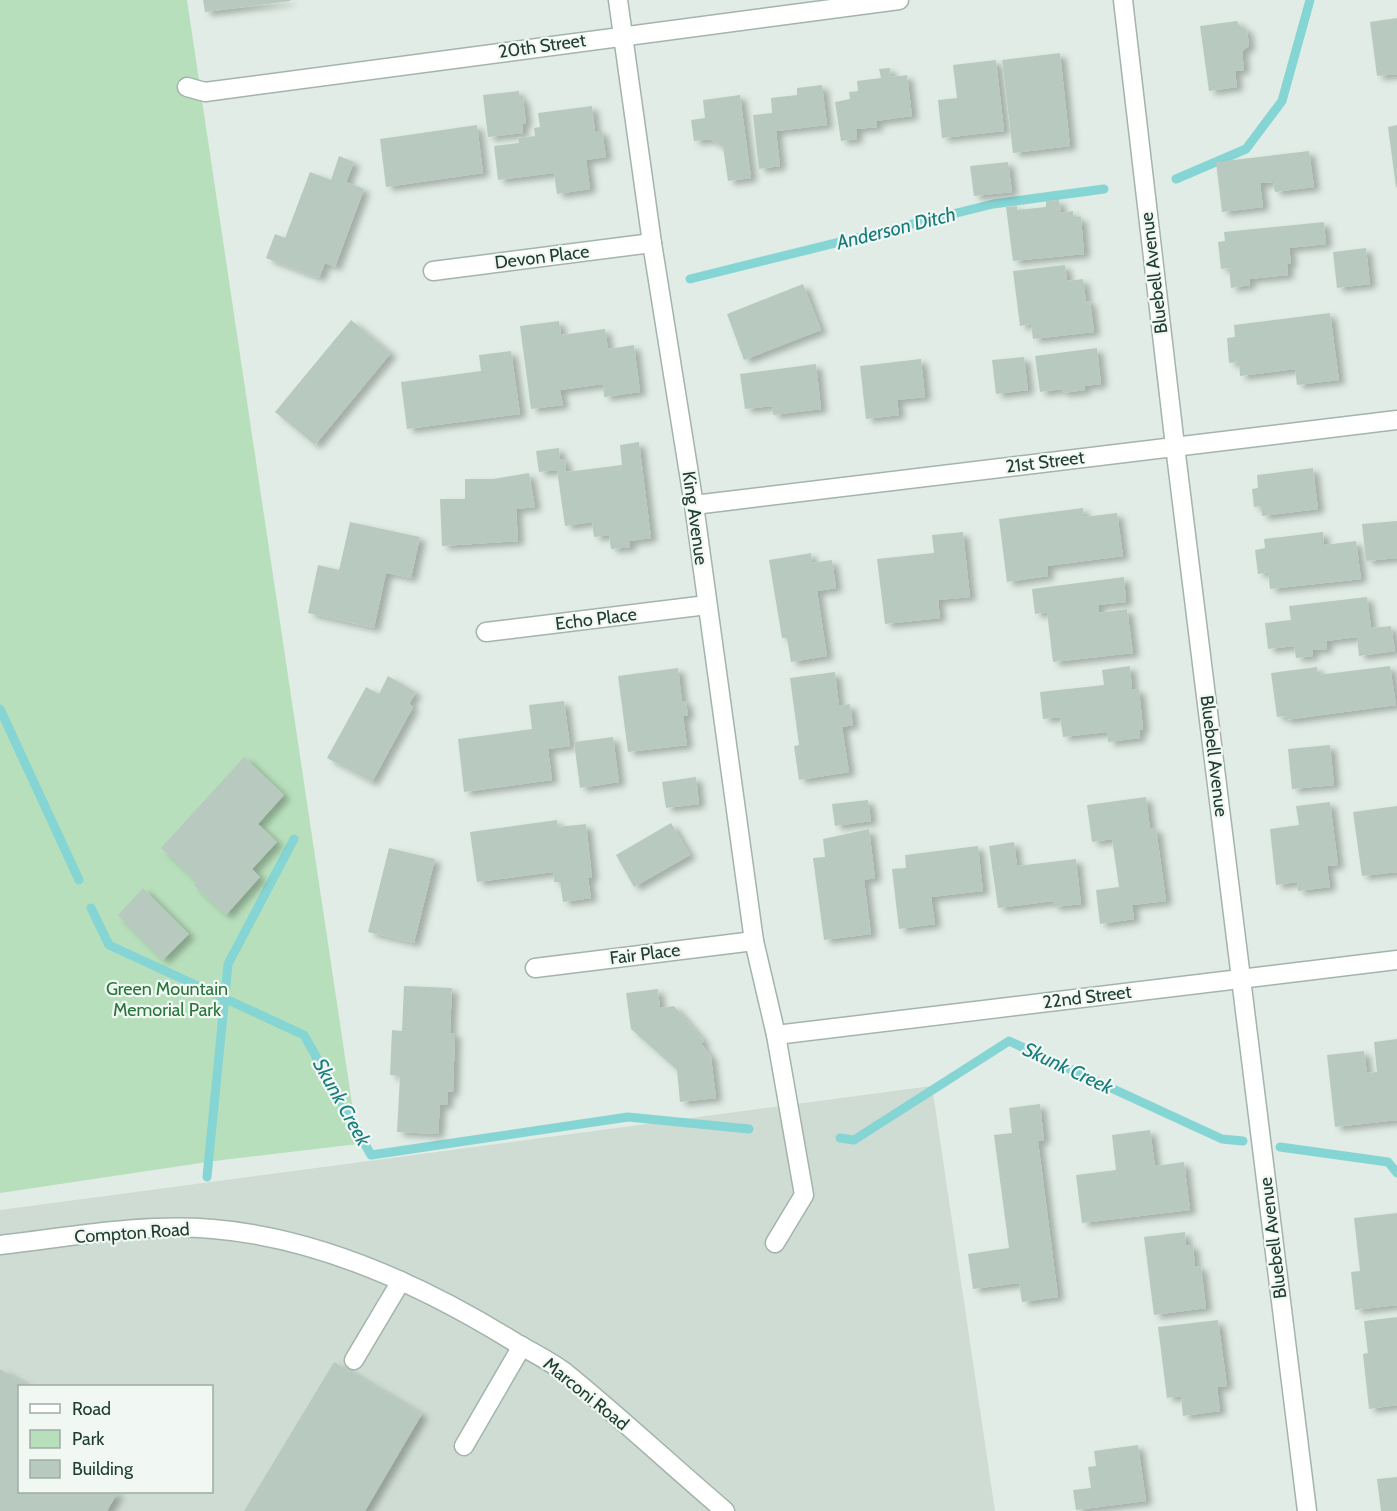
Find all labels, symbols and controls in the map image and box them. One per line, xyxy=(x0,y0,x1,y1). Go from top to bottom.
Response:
street label: 20th Street xyxy=(497,29,587,63)
water label: Anderson Ditch xyxy=(833,202,958,255)
street label: Bluebell Avenue xyxy=(1136,211,1172,335)
street label: Devon Place xyxy=(493,240,591,274)
street label: 21st Street xyxy=(1004,446,1086,478)
street label: King Avenue xyxy=(678,470,712,566)
street label: Echo Place xyxy=(554,603,638,635)
street label: Bluebell Avenue xyxy=(1196,694,1232,818)
street label: Fair Place xyxy=(608,939,682,969)
park label: Green Mountain Memorial Park xyxy=(106,978,228,1021)
street label: 22nd Street xyxy=(1041,981,1133,1013)
water label: Skunk Creek xyxy=(1019,1037,1118,1100)
water label: Skunk Creek xyxy=(308,1054,377,1151)
street label: Bluebell Avenue xyxy=(1255,1176,1291,1300)
street label: Compton Road xyxy=(74,1218,190,1248)
street label: Marconi Road xyxy=(539,1353,633,1435)
legend xyxy=(18,1385,213,1493)
text: Road xyxy=(72,1398,111,1420)
text: Park xyxy=(72,1428,105,1450)
text: Building xyxy=(72,1458,134,1480)

